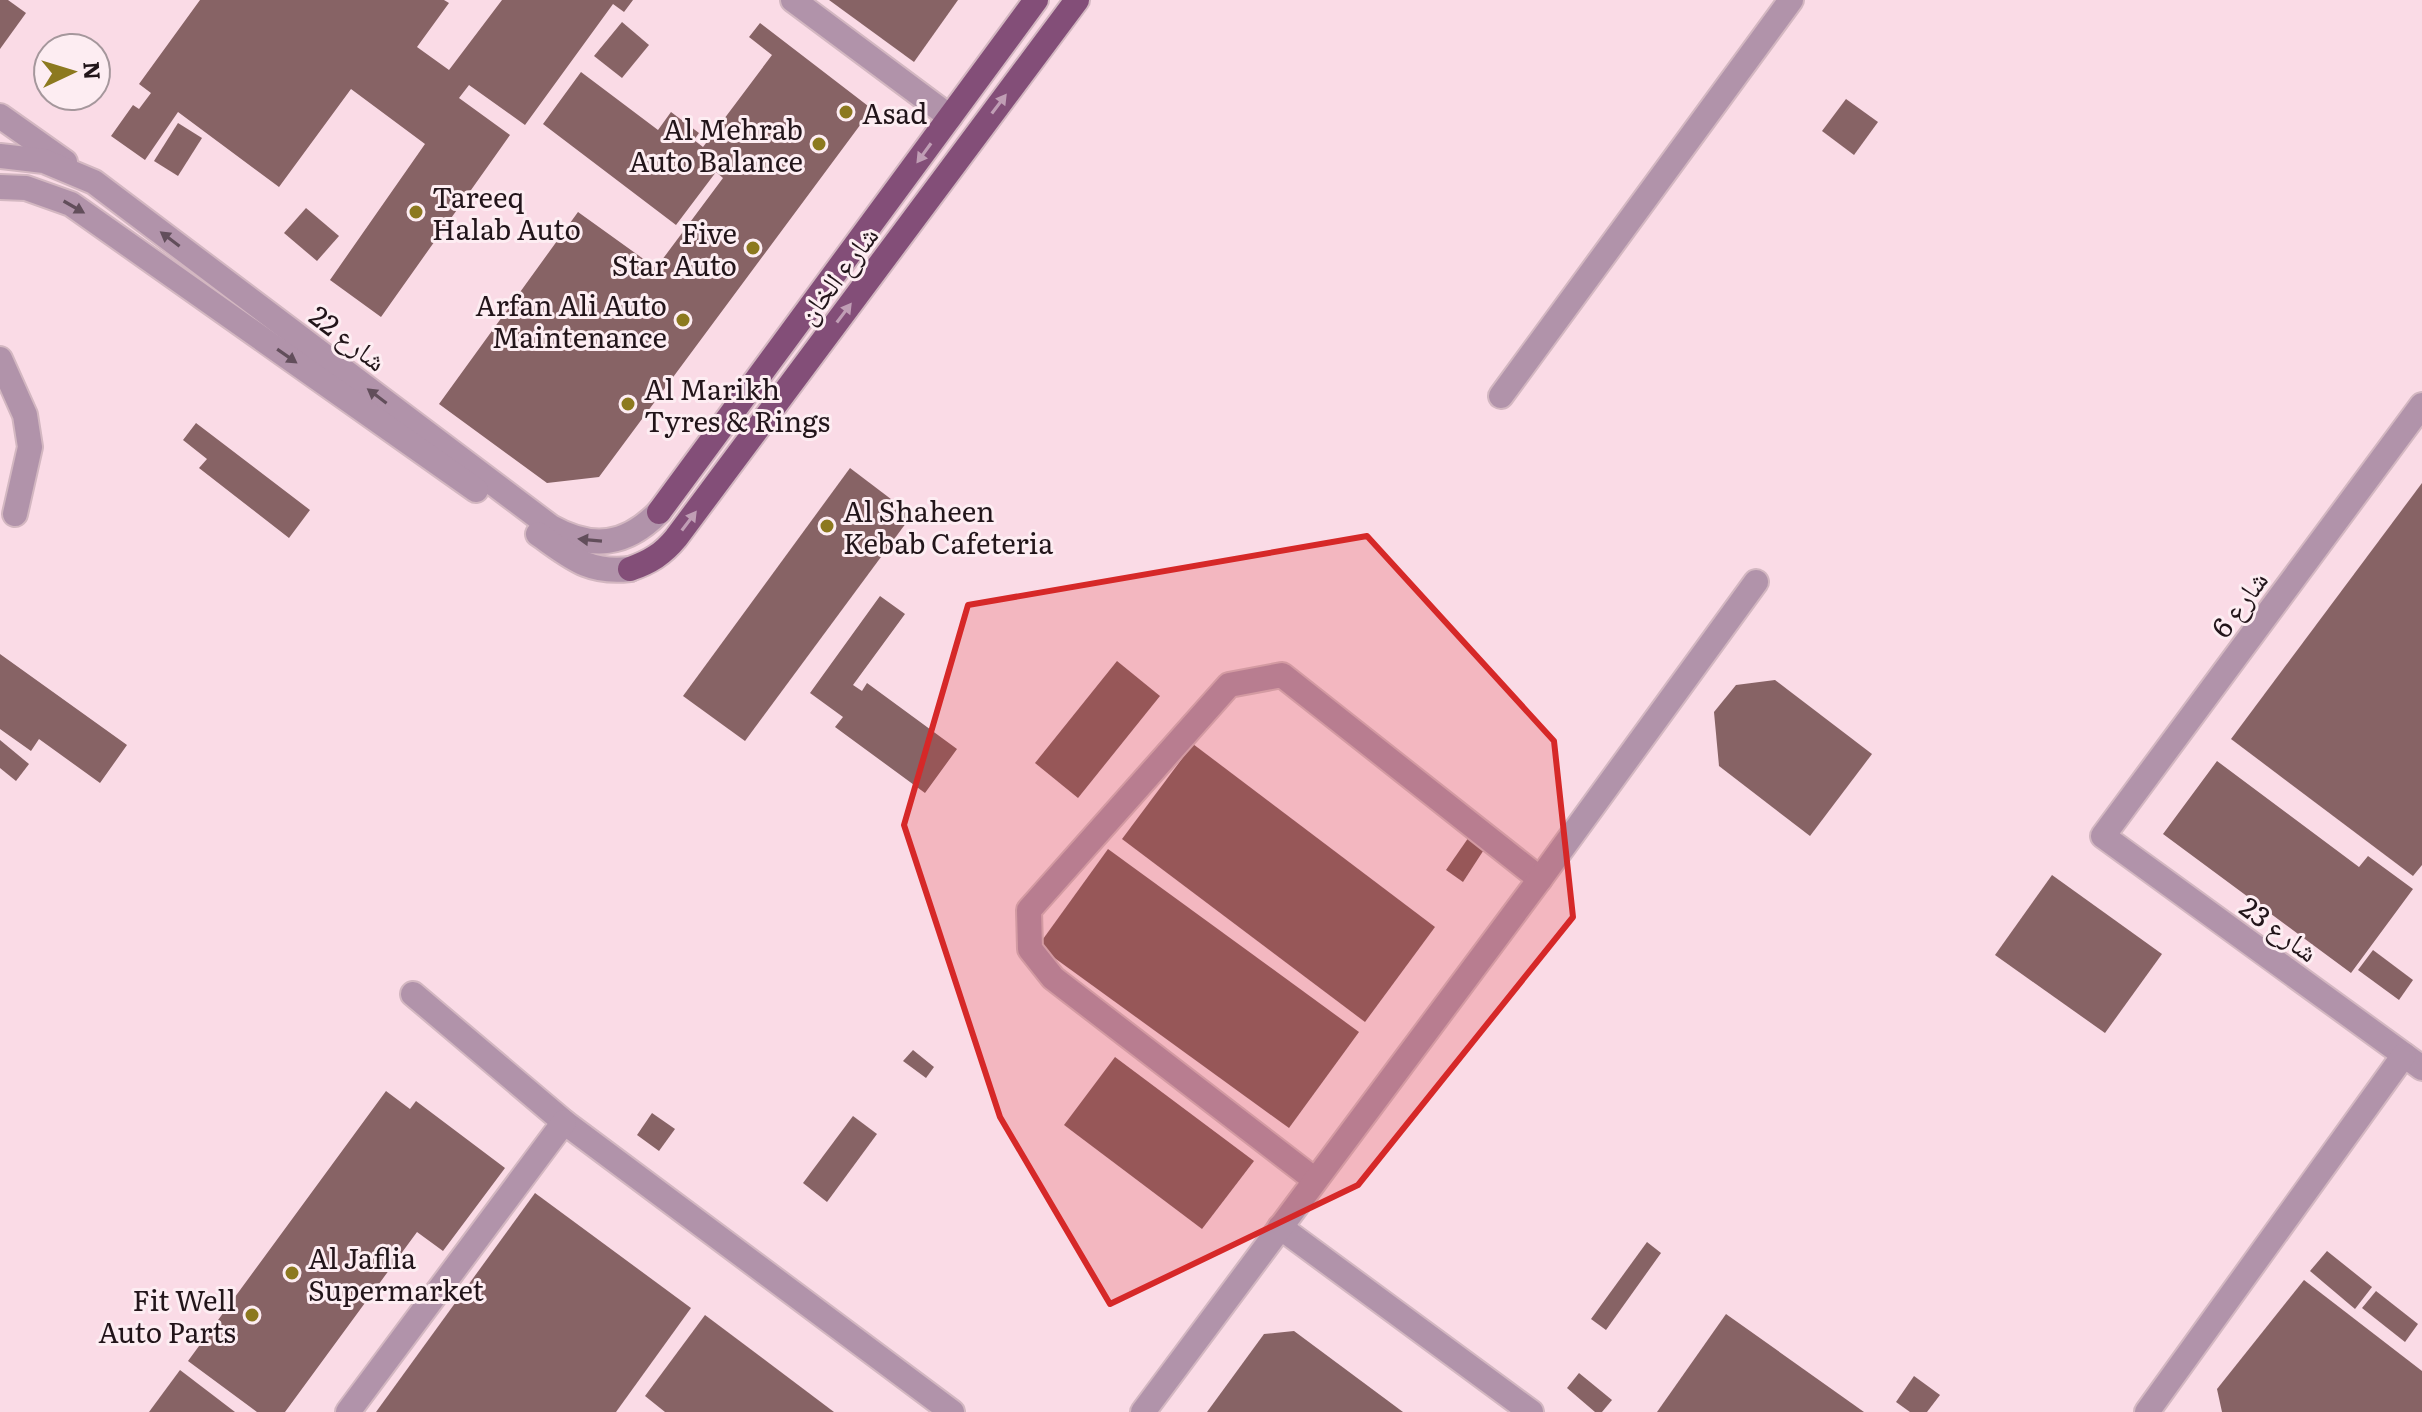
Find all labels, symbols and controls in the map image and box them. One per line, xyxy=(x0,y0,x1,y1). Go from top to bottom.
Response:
north arrow xyxy=(32,32,112,112)
text: N xyxy=(76,60,111,81)
place label: Asad xyxy=(862,91,927,133)
one-way arrow xyxy=(991,94,1007,114)
marker: Asad xyxy=(837,103,855,121)
place label: Al Mehrab Auto Balance xyxy=(629,107,803,181)
marker: Al Mehrab Auto Balance xyxy=(810,135,828,153)
one-way arrow xyxy=(916,143,932,163)
place label: Tareeq Halab Auto xyxy=(432,175,581,249)
one-way arrow xyxy=(63,200,85,214)
marker: Tareeq Halab Auto xyxy=(407,203,425,221)
place label: Five Star Auto xyxy=(612,211,737,285)
street label: شارع الخان xyxy=(785,216,887,332)
one-way arrow xyxy=(160,231,180,247)
marker: Five Star Auto xyxy=(744,239,762,257)
place label: Arfan Ali Auto Maintenance xyxy=(475,283,667,357)
street label: شارع 22 xyxy=(302,294,396,380)
one-way arrow xyxy=(836,303,852,323)
marker: Arfan Ali Auto Maintenance xyxy=(674,311,692,329)
one-way arrow xyxy=(276,348,298,364)
place label: Al Marikh Tyres & Rings xyxy=(644,367,830,441)
one-way arrow xyxy=(367,388,388,404)
marker: Al Marikh Tyres & Rings xyxy=(619,395,637,413)
place label: Al Shaheen Kebab Cafeteria xyxy=(843,489,1053,563)
one-way arrow xyxy=(681,511,696,532)
marker: Al Shaheen Kebab Cafeteria xyxy=(818,517,836,535)
one-way arrow xyxy=(578,533,603,546)
street label: شارع 6 xyxy=(2199,561,2277,645)
street label: شارع 23 xyxy=(2232,885,2328,971)
place label: Al Jaflia Supermarket xyxy=(308,1236,485,1310)
marker: Al Jaflia Supermarket xyxy=(283,1264,301,1282)
place label: Fit Well Auto Parts xyxy=(98,1278,236,1352)
marker: Fit Well Auto Parts xyxy=(243,1306,261,1324)

